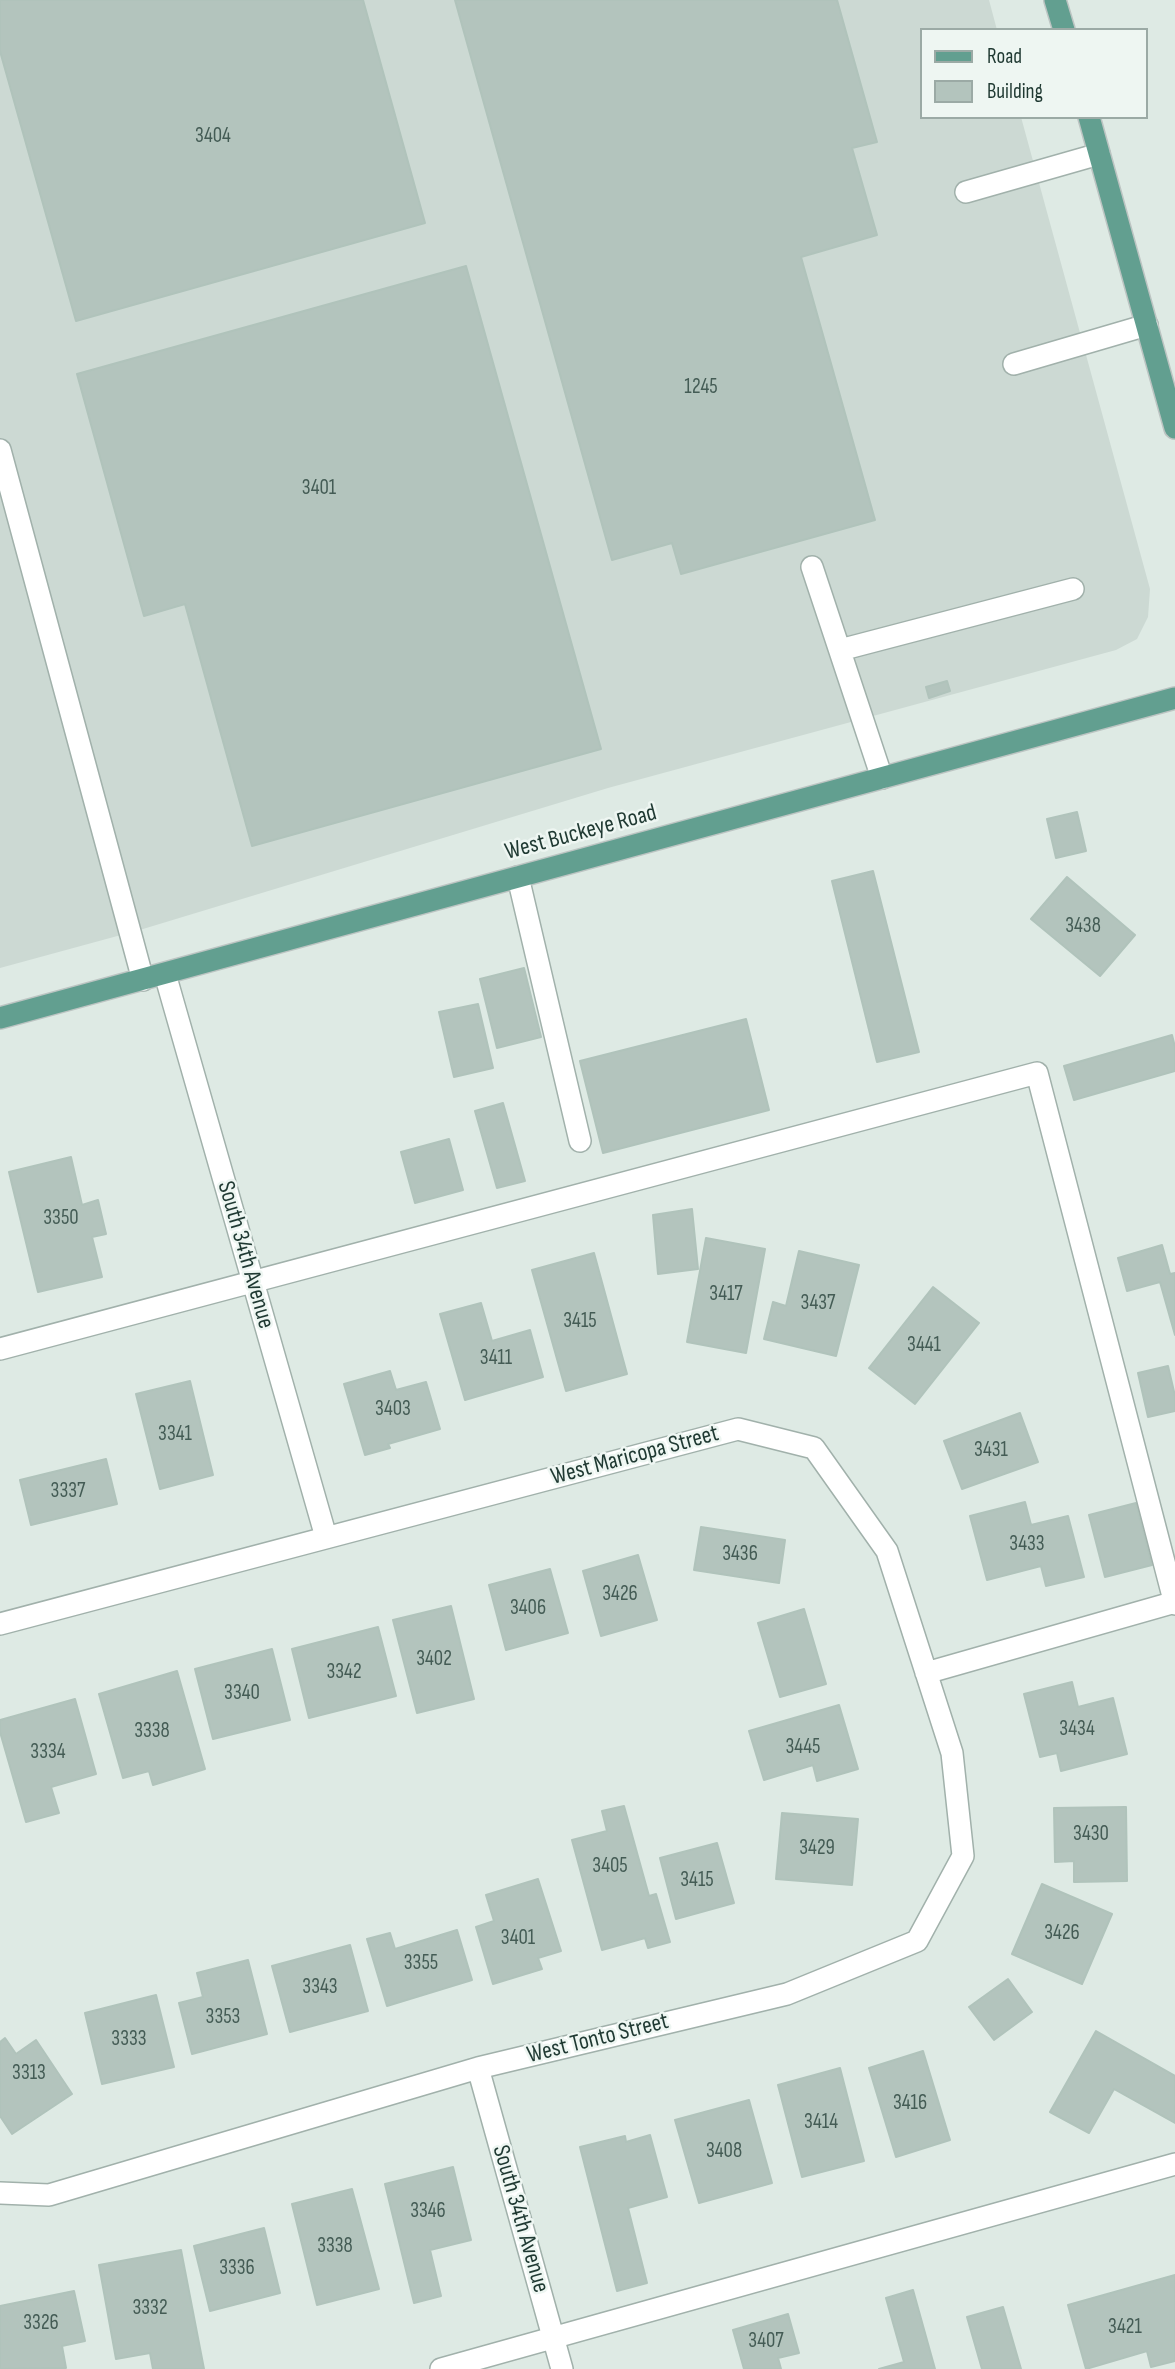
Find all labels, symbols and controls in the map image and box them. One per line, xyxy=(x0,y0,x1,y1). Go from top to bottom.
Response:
legend xyxy=(920,28,1147,119)
text: Road xyxy=(987,44,1022,69)
text: Building xyxy=(987,79,1043,104)
house number: 3404 xyxy=(195,124,231,150)
house number: 1245 xyxy=(684,375,718,401)
house number: 3401 xyxy=(302,476,336,502)
street label: West Buckeye Road xyxy=(502,799,660,867)
house number: 3438 xyxy=(1065,914,1101,940)
street label: South 34th Avenue xyxy=(210,1178,280,1332)
house number: 3350 xyxy=(43,1206,79,1232)
house number: 3417 xyxy=(709,1282,743,1308)
house number: 3437 xyxy=(801,1291,835,1317)
house number: 3415 xyxy=(563,1309,597,1335)
house number: 3441 xyxy=(907,1333,941,1359)
house number: 3411 xyxy=(480,1346,512,1372)
house number: 3403 xyxy=(375,1397,411,1423)
street label: West Maricopa Street xyxy=(548,1420,722,1492)
house number: 3341 xyxy=(158,1422,192,1448)
house number: 3431 xyxy=(974,1438,1008,1464)
house number: 3337 xyxy=(51,1479,85,1505)
house number: 3433 xyxy=(1009,1532,1045,1558)
house number: 3436 xyxy=(722,1542,758,1568)
house number: 3426 xyxy=(602,1582,638,1608)
house number: 3406 xyxy=(510,1596,546,1622)
house number: 3402 xyxy=(416,1647,452,1673)
house number: 3342 xyxy=(326,1660,362,1686)
house number: 3340 xyxy=(224,1681,260,1707)
house number: 3434 xyxy=(1059,1717,1095,1743)
house number: 3338 xyxy=(134,1719,170,1745)
house number: 3445 xyxy=(786,1735,820,1761)
house number: 3334 xyxy=(30,1740,66,1766)
house number: 3430 xyxy=(1073,1822,1109,1848)
house number: 3429 xyxy=(799,1836,835,1862)
house number: 3405 xyxy=(592,1854,628,1880)
house number: 3415 xyxy=(680,1868,714,1894)
house number: 3426 xyxy=(1044,1921,1080,1947)
house number: 3401 xyxy=(501,1926,535,1952)
house number: 3355 xyxy=(404,1951,438,1977)
house number: 3343 xyxy=(302,1975,338,2001)
house number: 3353 xyxy=(206,2005,240,2031)
street label: West Tonto Street xyxy=(524,2008,672,2070)
house number: 3333 xyxy=(111,2027,147,2053)
house number: 3313 xyxy=(12,2061,46,2087)
house number: 3416 xyxy=(893,2091,927,2117)
house number: 3414 xyxy=(804,2110,838,2136)
house number: 3408 xyxy=(706,2139,742,2165)
street label: South 34th Avenue xyxy=(485,2142,555,2296)
house number: 3346 xyxy=(410,2199,446,2225)
house number: 3338 xyxy=(317,2234,353,2260)
house number: 3336 xyxy=(219,2256,255,2282)
house number: 3332 xyxy=(132,2296,168,2322)
house number: 3326 xyxy=(23,2311,59,2337)
house number: 3421 xyxy=(1108,2315,1142,2341)
house number: 3407 xyxy=(748,2329,784,2355)

